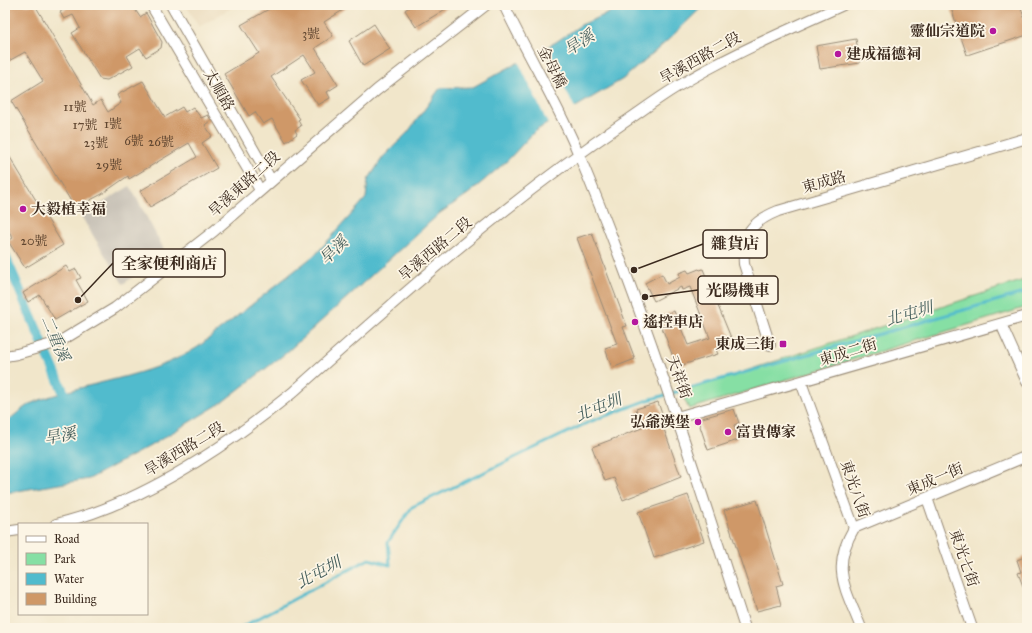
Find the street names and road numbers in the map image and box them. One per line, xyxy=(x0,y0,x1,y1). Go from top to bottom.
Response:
street label: 旱溪西路二段 xyxy=(656,28,744,88)
street label: 金母橋 xyxy=(534,43,570,91)
street label: 太順路 xyxy=(200,66,238,114)
street label: 旱溪東路二段 xyxy=(205,147,283,221)
street label: 東成路 xyxy=(800,167,848,197)
street label: 旱溪西路二段 xyxy=(395,213,475,285)
street label: 東成二街 xyxy=(817,335,879,369)
street label: 天祥街 xyxy=(663,353,695,401)
street label: 旱溪西路二段 xyxy=(141,418,227,480)
street label: 東光八街 xyxy=(837,458,873,520)
street label: 東成一街 xyxy=(904,459,966,499)
street label: 東光七街 xyxy=(946,527,982,589)

